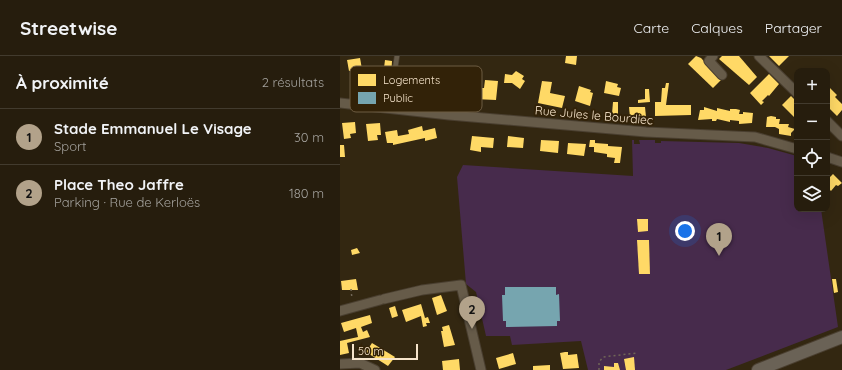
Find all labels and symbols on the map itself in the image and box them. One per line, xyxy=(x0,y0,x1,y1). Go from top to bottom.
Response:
legend xyxy=(350,66,482,112)
text: Logements xyxy=(383,73,440,87)
text: Public xyxy=(383,91,413,105)
street label: Rue Jules le Bourdiec xyxy=(534,102,654,128)
your location xyxy=(675,221,695,241)
pin: 1 xyxy=(706,223,732,256)
pin: 2 xyxy=(459,296,485,329)
scale bar xyxy=(352,342,418,361)

